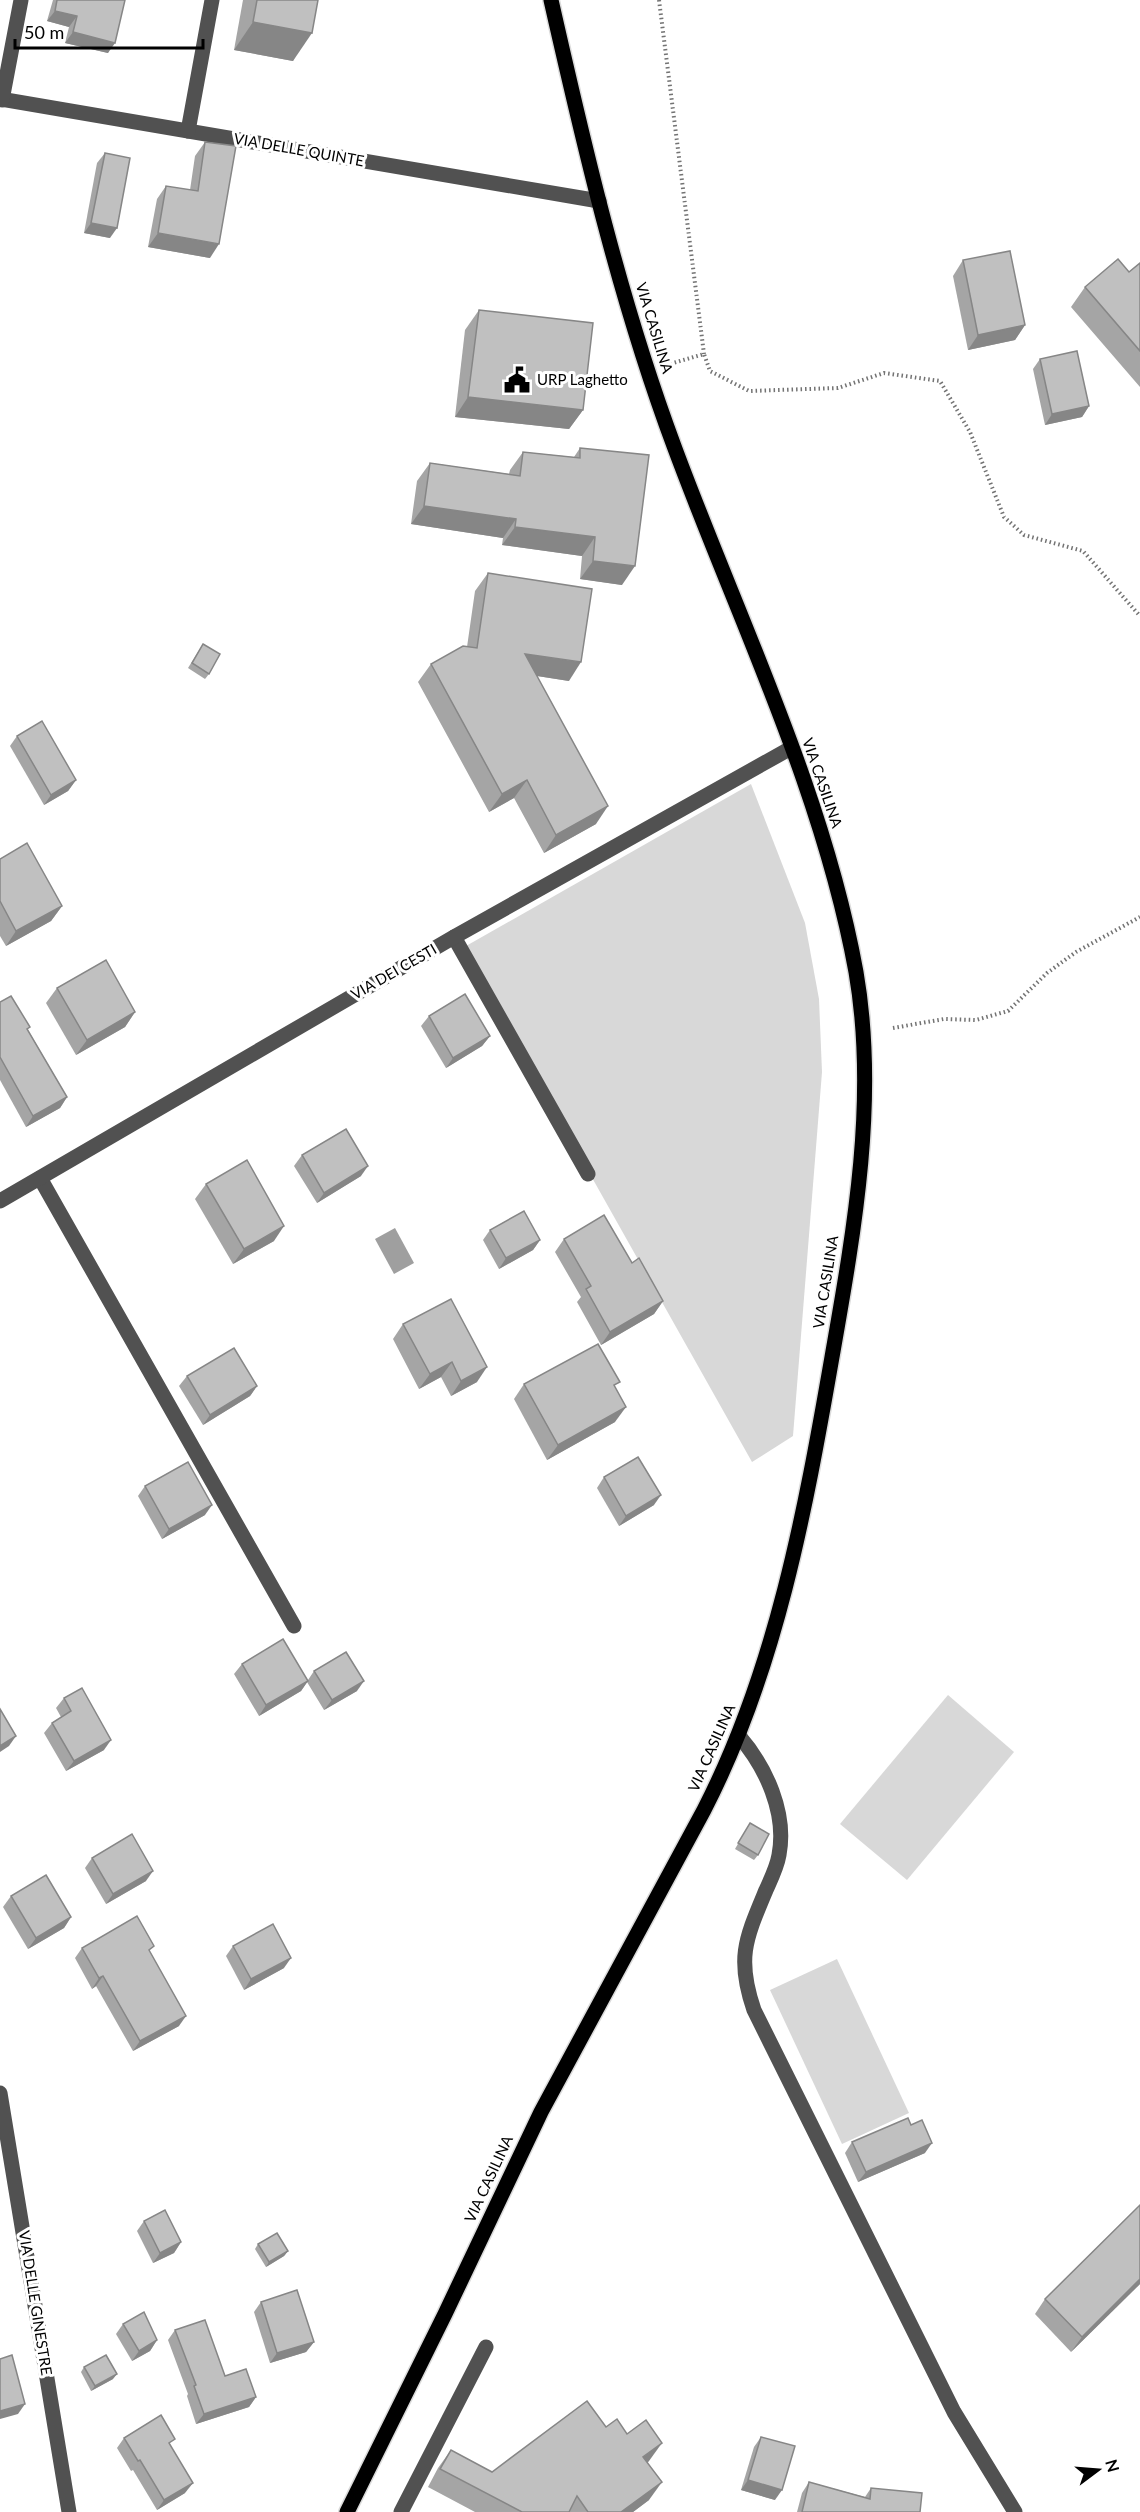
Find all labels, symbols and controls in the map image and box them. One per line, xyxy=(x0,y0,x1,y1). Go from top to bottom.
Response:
scale bar xyxy=(15,12,202,50)
text: 50 m xyxy=(24,21,64,43)
street label: VIA DELLE QUINTE xyxy=(233,129,366,169)
street label: VIA CASILINA xyxy=(633,280,678,376)
public building icon: URP Laghetto xyxy=(502,365,532,395)
place label: URP Laghetto xyxy=(537,370,628,388)
street label: VIA CASILINA xyxy=(799,735,847,831)
street label: VIA DEI CESTI xyxy=(347,939,440,1003)
street label: VIA CASILINA xyxy=(809,1233,841,1330)
street label: VIA CASILINA xyxy=(684,1700,739,1794)
street label: VIA CASILINA xyxy=(460,2131,516,2225)
street label: VIA DELLE GINESTRE xyxy=(16,2229,56,2376)
north arrow xyxy=(1068,2440,1128,2500)
text: N xyxy=(1102,2457,1124,2474)

